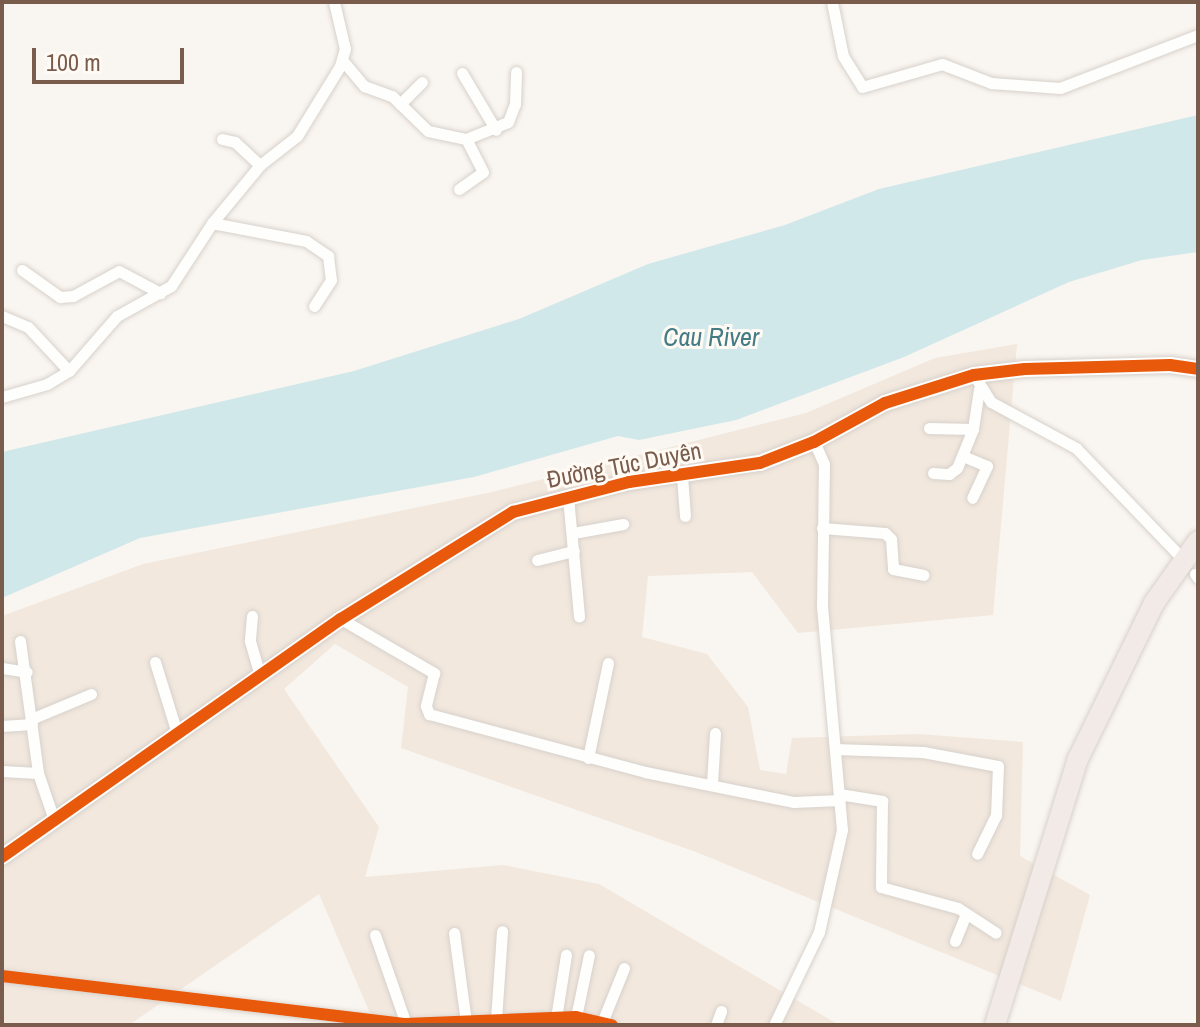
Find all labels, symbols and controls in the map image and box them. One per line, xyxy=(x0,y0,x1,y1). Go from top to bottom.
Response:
scale bar xyxy=(36,32,188,82)
text: 100 m xyxy=(46,46,101,78)
water label: Cau River xyxy=(663,321,759,353)
street label: Đường Túc Duyên xyxy=(544,436,704,494)

